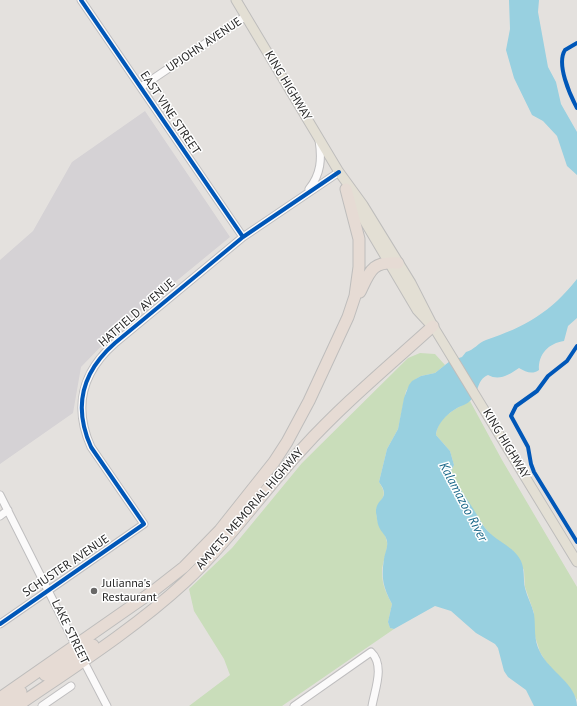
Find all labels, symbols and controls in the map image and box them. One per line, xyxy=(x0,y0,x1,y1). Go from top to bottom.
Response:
street label: UPJOHN AVENUE xyxy=(164,15,244,75)
street label: KING HIGHWAY xyxy=(262,48,314,124)
street label: EAST VINE STREET xyxy=(137,69,203,157)
street label: HATFIELD AVENUE xyxy=(96,276,178,350)
street label: KING HIGHWAY xyxy=(480,406,532,482)
street label: AMVETS MEMORIAL HIGHWAY xyxy=(193,445,307,573)
water label: Kalamazoo River xyxy=(436,460,490,544)
street label: SCHUSTER AVENUE xyxy=(20,532,112,600)
place label: Julianna's Restaurant xyxy=(102,577,157,605)
marker: Julianna's Restaurant xyxy=(89,586,99,596)
street label: LAKE STREET xyxy=(48,597,92,667)

